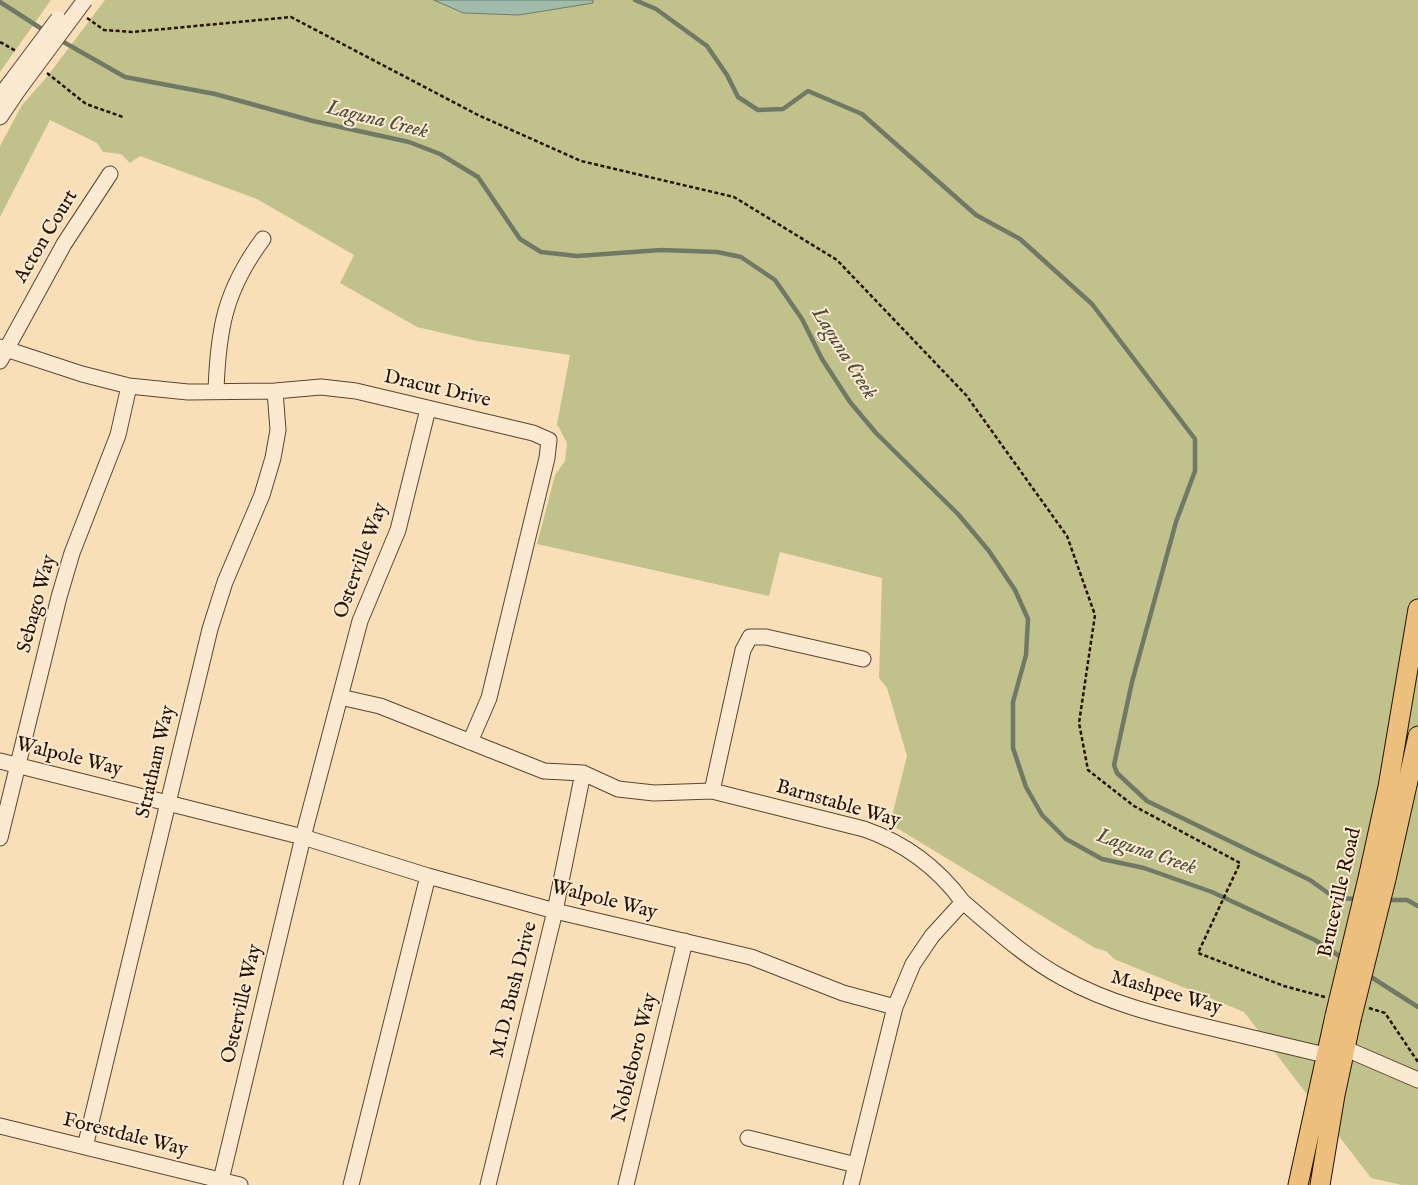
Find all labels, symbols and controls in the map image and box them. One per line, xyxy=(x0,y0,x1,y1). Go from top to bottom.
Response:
water label: Laguna Creek xyxy=(324,96,430,146)
street label: Acton Court xyxy=(10,186,84,288)
water label: Laguna Creek xyxy=(805,303,881,405)
street label: Dracut Drive xyxy=(381,366,493,414)
street label: Osterville Way xyxy=(330,500,394,622)
street label: Sebago Way xyxy=(13,552,63,656)
street label: Stratham Way xyxy=(132,703,182,821)
street label: Walpole Way xyxy=(13,733,125,783)
street label: Barnstable Way xyxy=(773,776,903,834)
water label: Laguna Creek xyxy=(1093,824,1199,882)
street label: Bruceville Road xyxy=(1314,826,1368,960)
street label: Walpole Way xyxy=(548,876,660,926)
street label: M.D. Bush Drive xyxy=(486,919,544,1061)
street label: Osterville Way xyxy=(218,942,268,1066)
street label: Mashpee Way xyxy=(1108,967,1224,1021)
street label: Nobleboro Way xyxy=(608,991,664,1125)
street label: Forestdale Way xyxy=(60,1109,190,1163)

